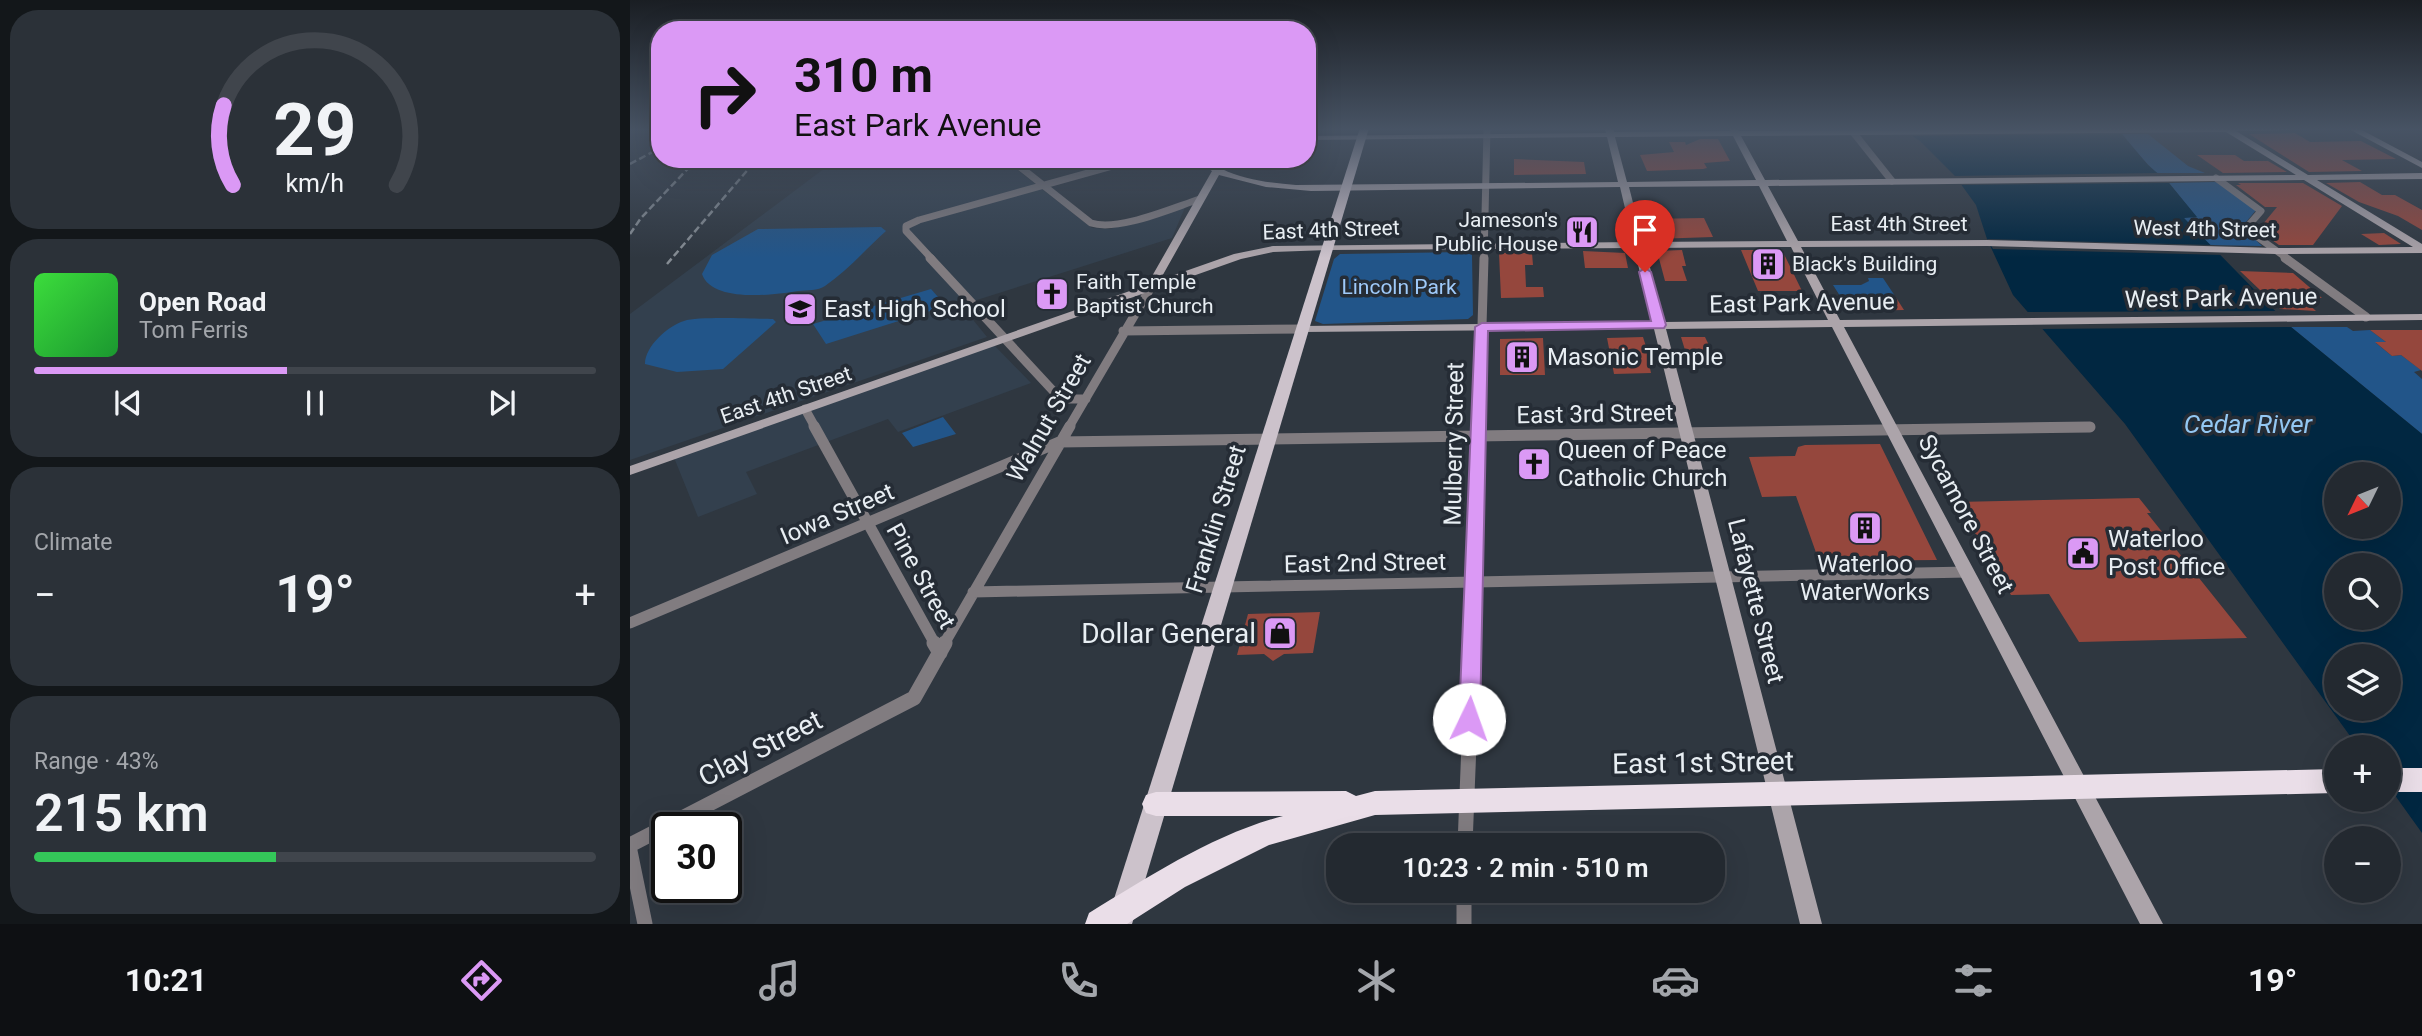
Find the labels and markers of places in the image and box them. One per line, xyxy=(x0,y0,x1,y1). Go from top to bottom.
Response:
pin xyxy=(1615,200,1675,272)
place label: Jameson's Public House xyxy=(1434,208,1558,256)
restaurant icon: Jameson's Public House xyxy=(1563,213,1601,251)
building icon: Black's Building xyxy=(1749,245,1787,283)
place label: Black's Building xyxy=(1792,252,1937,276)
place label: Faith Temple Baptist Church xyxy=(1076,270,1213,318)
church icon: Faith Temple Baptist Church xyxy=(1033,275,1071,313)
school or university icon: East High School xyxy=(781,290,819,328)
place label: East High School xyxy=(824,295,1006,323)
building icon: Masonic Temple xyxy=(1503,338,1541,376)
place label: Masonic Temple xyxy=(1547,343,1723,371)
place label: Queen of Peace Catholic Church xyxy=(1558,436,1727,492)
church icon: Queen of Peace Catholic Church xyxy=(1515,445,1553,483)
building icon: Waterloo WaterWorks xyxy=(1846,509,1884,547)
place label: Waterloo Post Office xyxy=(2108,525,2225,581)
public building icon: Waterloo Post Office xyxy=(2064,534,2102,572)
place label: Waterloo WaterWorks xyxy=(1800,550,1930,606)
shop icon: Dollar General xyxy=(1261,614,1299,652)
place label: Dollar General xyxy=(1081,617,1256,650)

